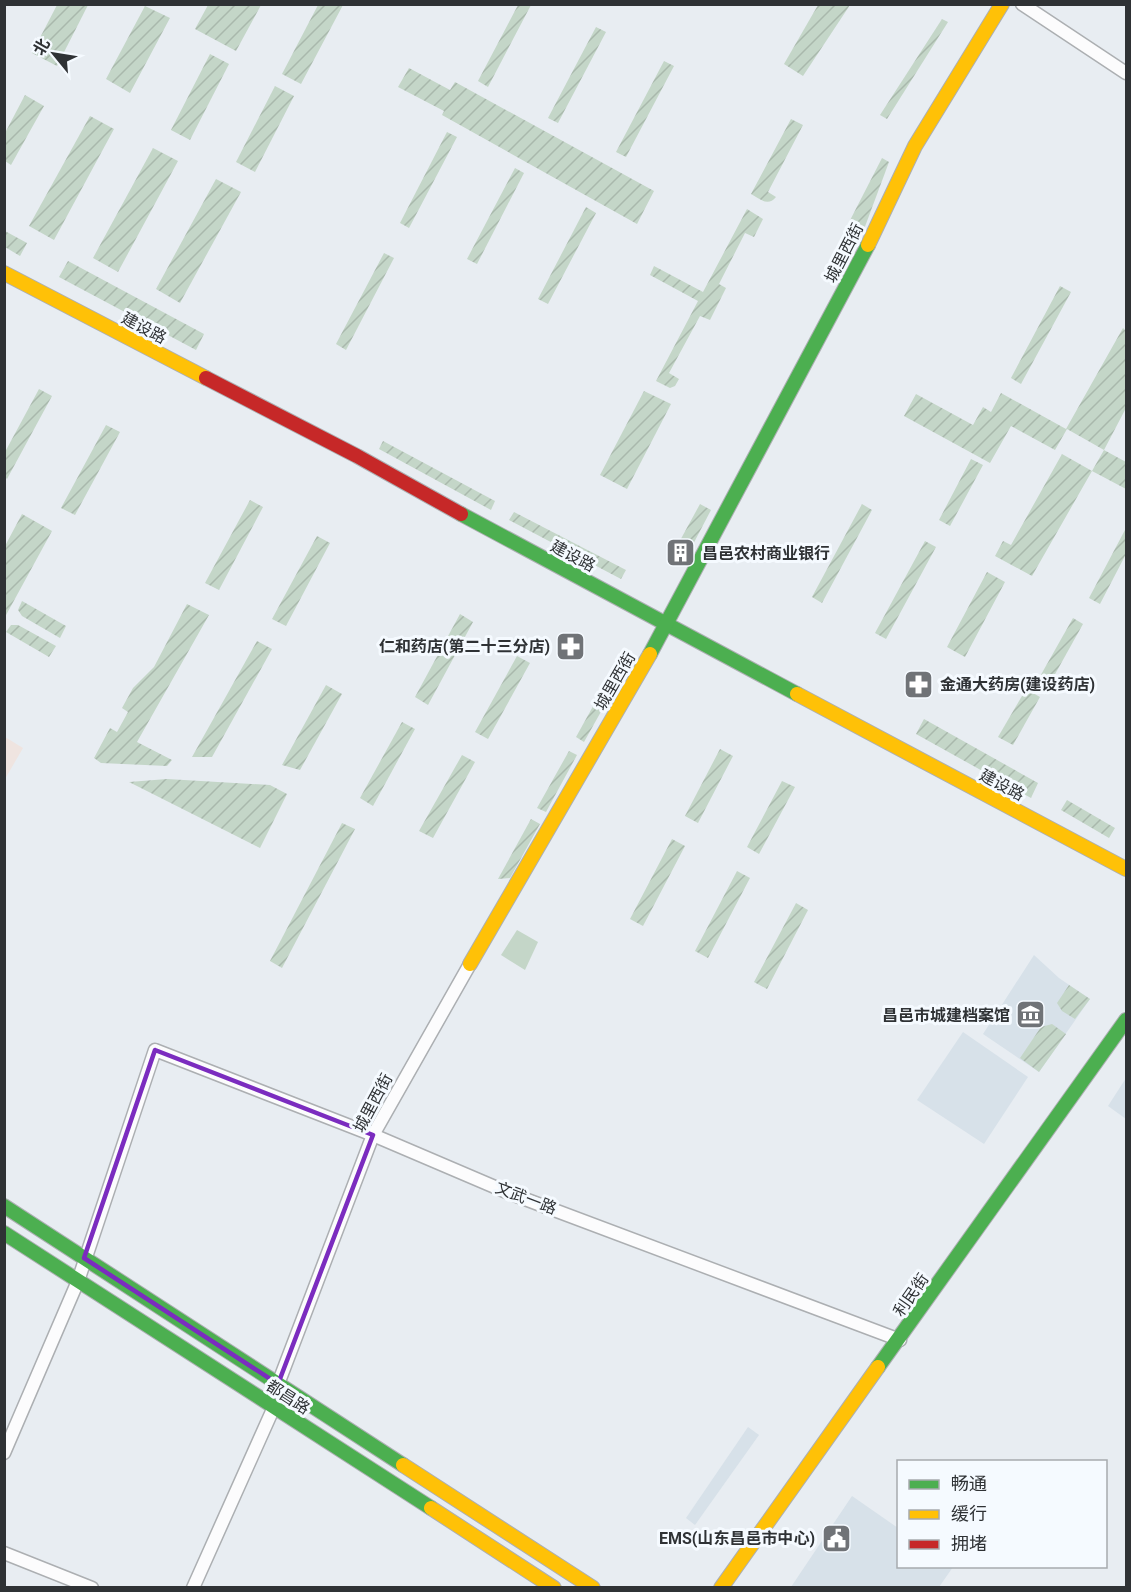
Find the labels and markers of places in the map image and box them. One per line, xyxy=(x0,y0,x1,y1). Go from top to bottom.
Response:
building icon: 昌邑农村商业银行 xyxy=(665,537,697,569)
place label: 昌邑农村商业银行 xyxy=(702,544,830,563)
pharmacy icon: 仁和药店(第二十三分店) xyxy=(555,630,587,662)
place label: 仁和药店(第二十三分店) xyxy=(379,637,550,656)
pharmacy icon: 金通大药房(建设药店) xyxy=(903,668,935,700)
place label: 金通大药房(建设药店) xyxy=(940,675,1095,694)
museum icon: 昌邑市城建档案馆 xyxy=(1015,999,1047,1031)
place label: 昌邑市城建档案馆 xyxy=(882,1006,1010,1025)
public building icon: EMS(山东昌邑市中心) xyxy=(820,1522,852,1554)
place label: EMS(山东昌邑市中心) xyxy=(659,1529,815,1548)

